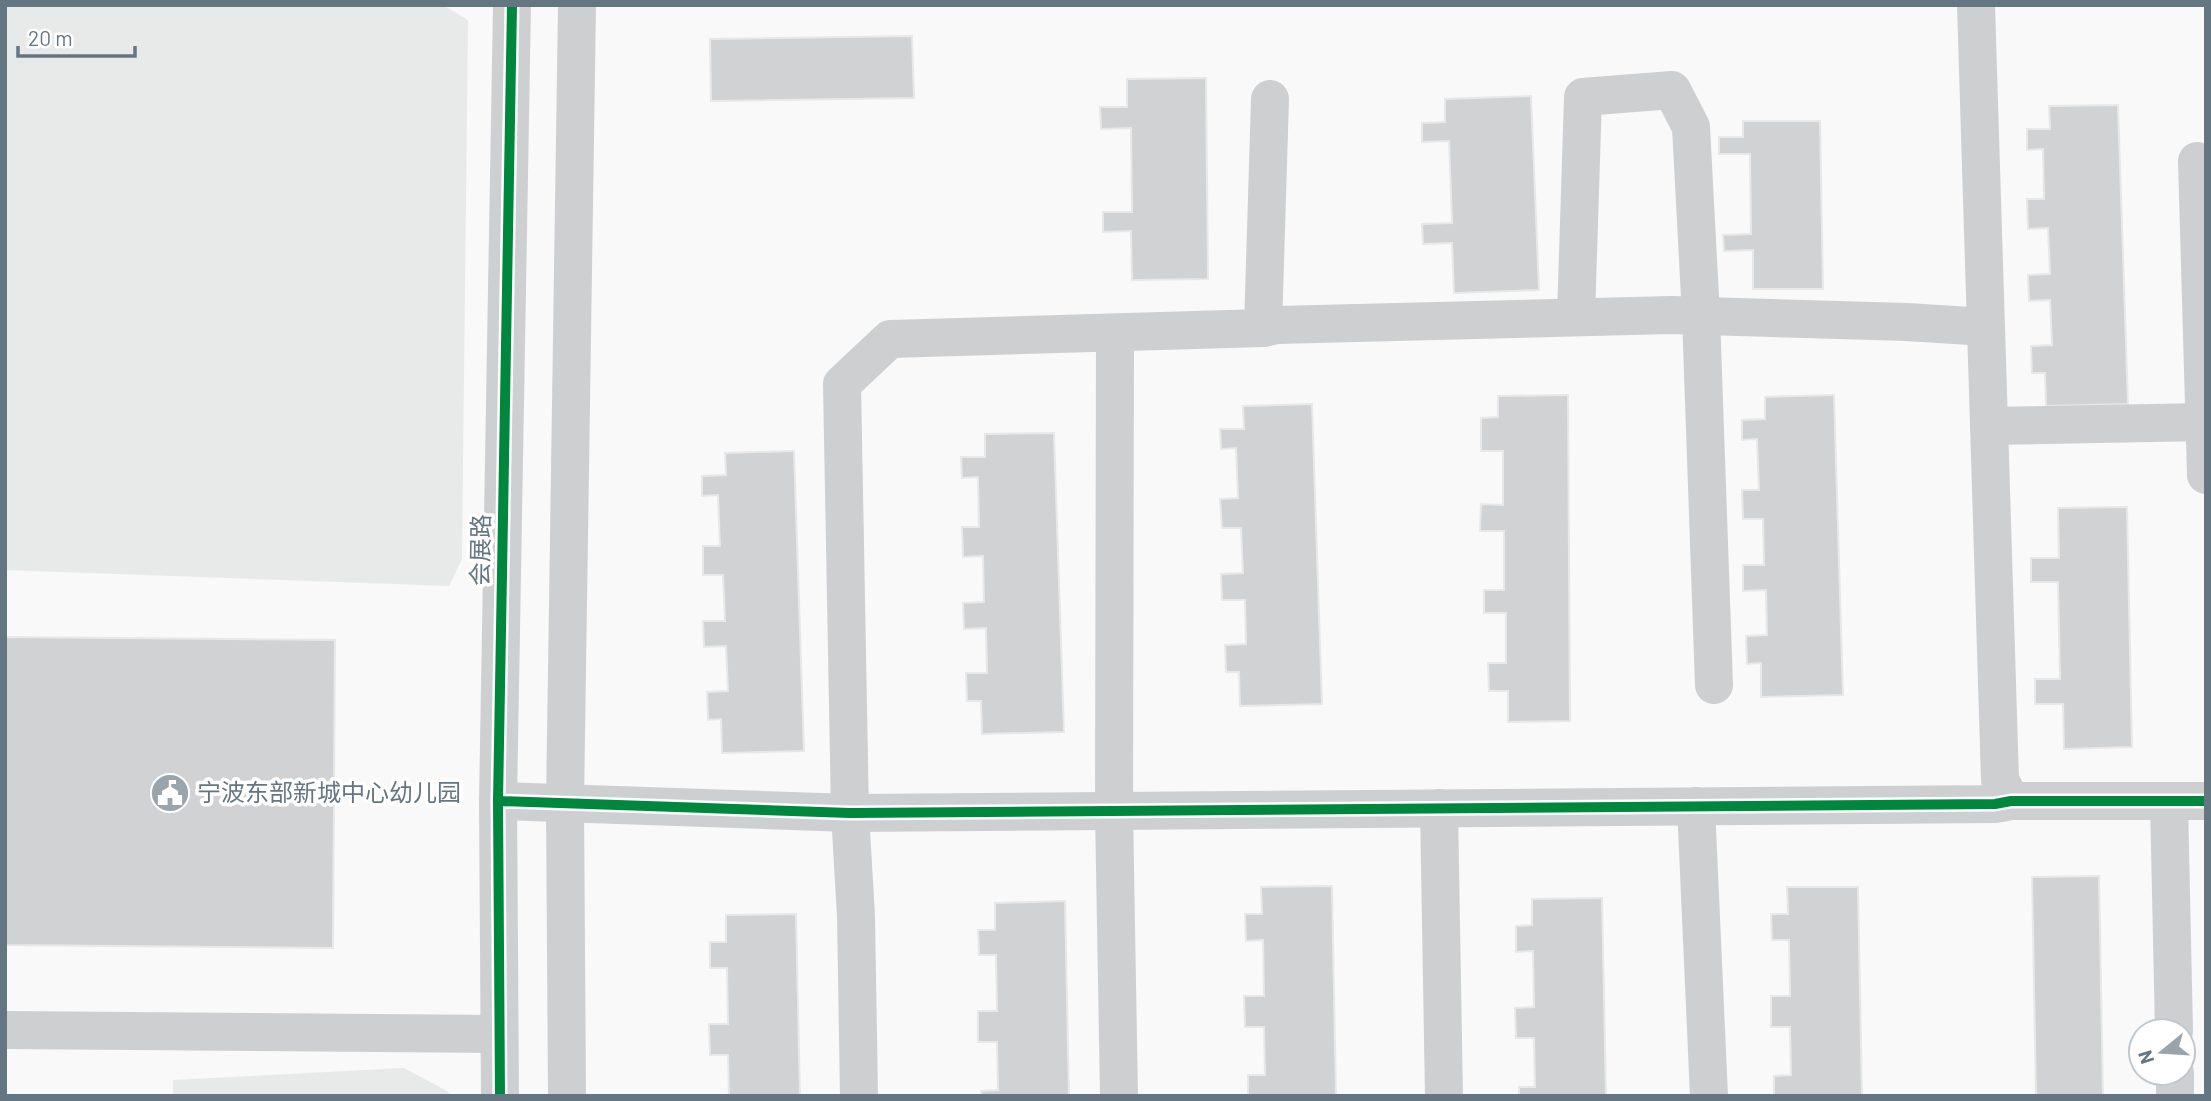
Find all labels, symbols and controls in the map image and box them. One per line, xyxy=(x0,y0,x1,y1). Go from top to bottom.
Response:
scale bar xyxy=(18,14,135,58)
text: 20 m xyxy=(28,25,73,50)
street label: 会展路 xyxy=(464,514,495,586)
public building icon: 宁波东部新城中心幼儿园 xyxy=(149,772,191,814)
place label: 宁波东部新城中心幼儿园 xyxy=(197,777,461,806)
north arrow xyxy=(2127,1017,2197,1087)
text: N xyxy=(2132,1048,2158,1067)

